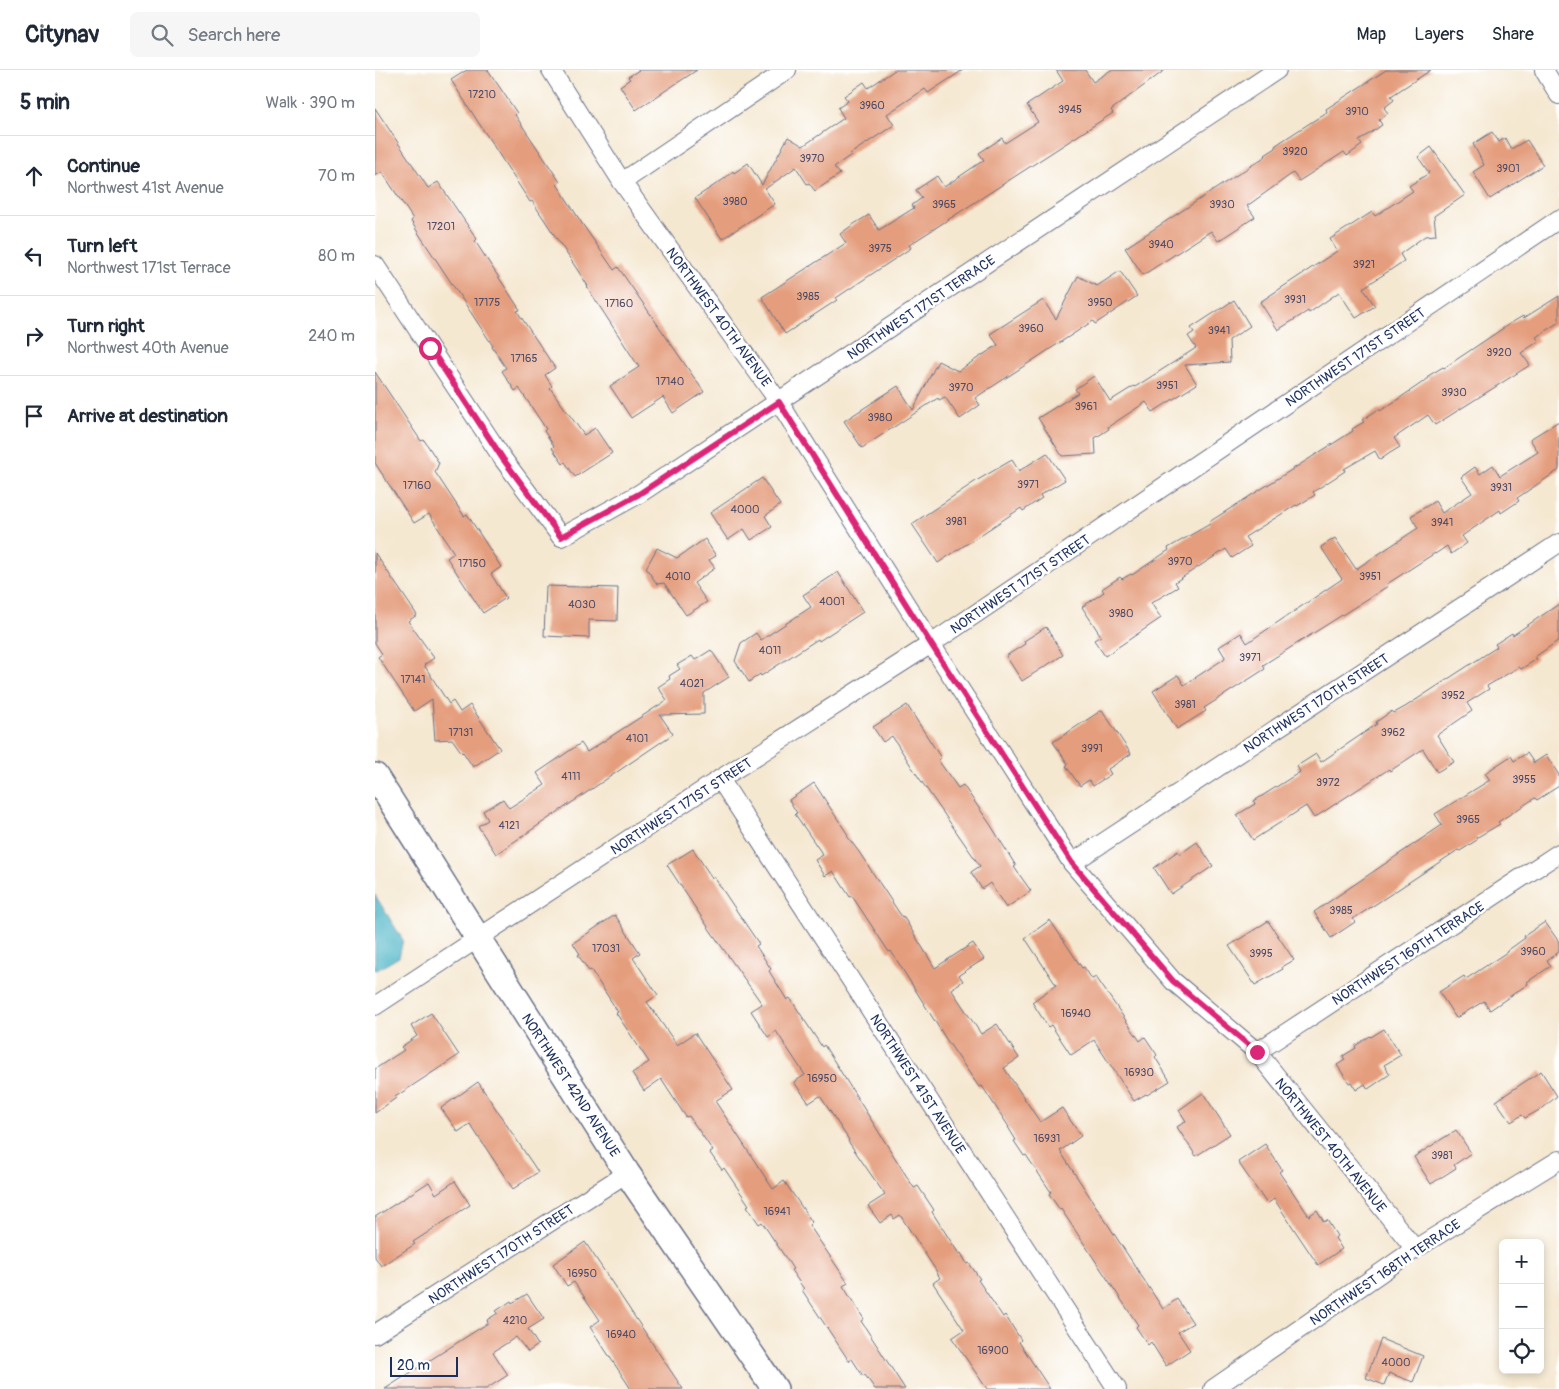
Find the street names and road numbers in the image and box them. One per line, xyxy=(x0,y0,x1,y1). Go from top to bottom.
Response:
street label: NORTHWEST 40TH AVENUE xyxy=(662,244,775,390)
street label: NORTHWEST 171ST TERRACE xyxy=(844,251,999,363)
street label: NORTHWEST 171ST STREET xyxy=(1282,304,1429,411)
street label: NORTHWEST 171ST STREET xyxy=(947,531,1094,638)
street label: NORTHWEST 170TH STREET xyxy=(1240,650,1392,757)
street label: NORTHWEST 171ST STREET xyxy=(607,754,755,858)
street label: NORTHWEST 169TH TERRACE xyxy=(1329,898,1488,1009)
street label: NORTHWEST 42ND AVENUE xyxy=(518,1010,623,1160)
street label: NORTHWEST 41ST AVENUE xyxy=(866,1011,969,1157)
street label: NORTHWEST 40TH AVENUE xyxy=(1271,1075,1390,1216)
street label: NORTHWEST 170TH STREET xyxy=(425,1201,577,1308)
street label: NORTHWEST 168TH TERRACE xyxy=(1307,1216,1464,1329)

